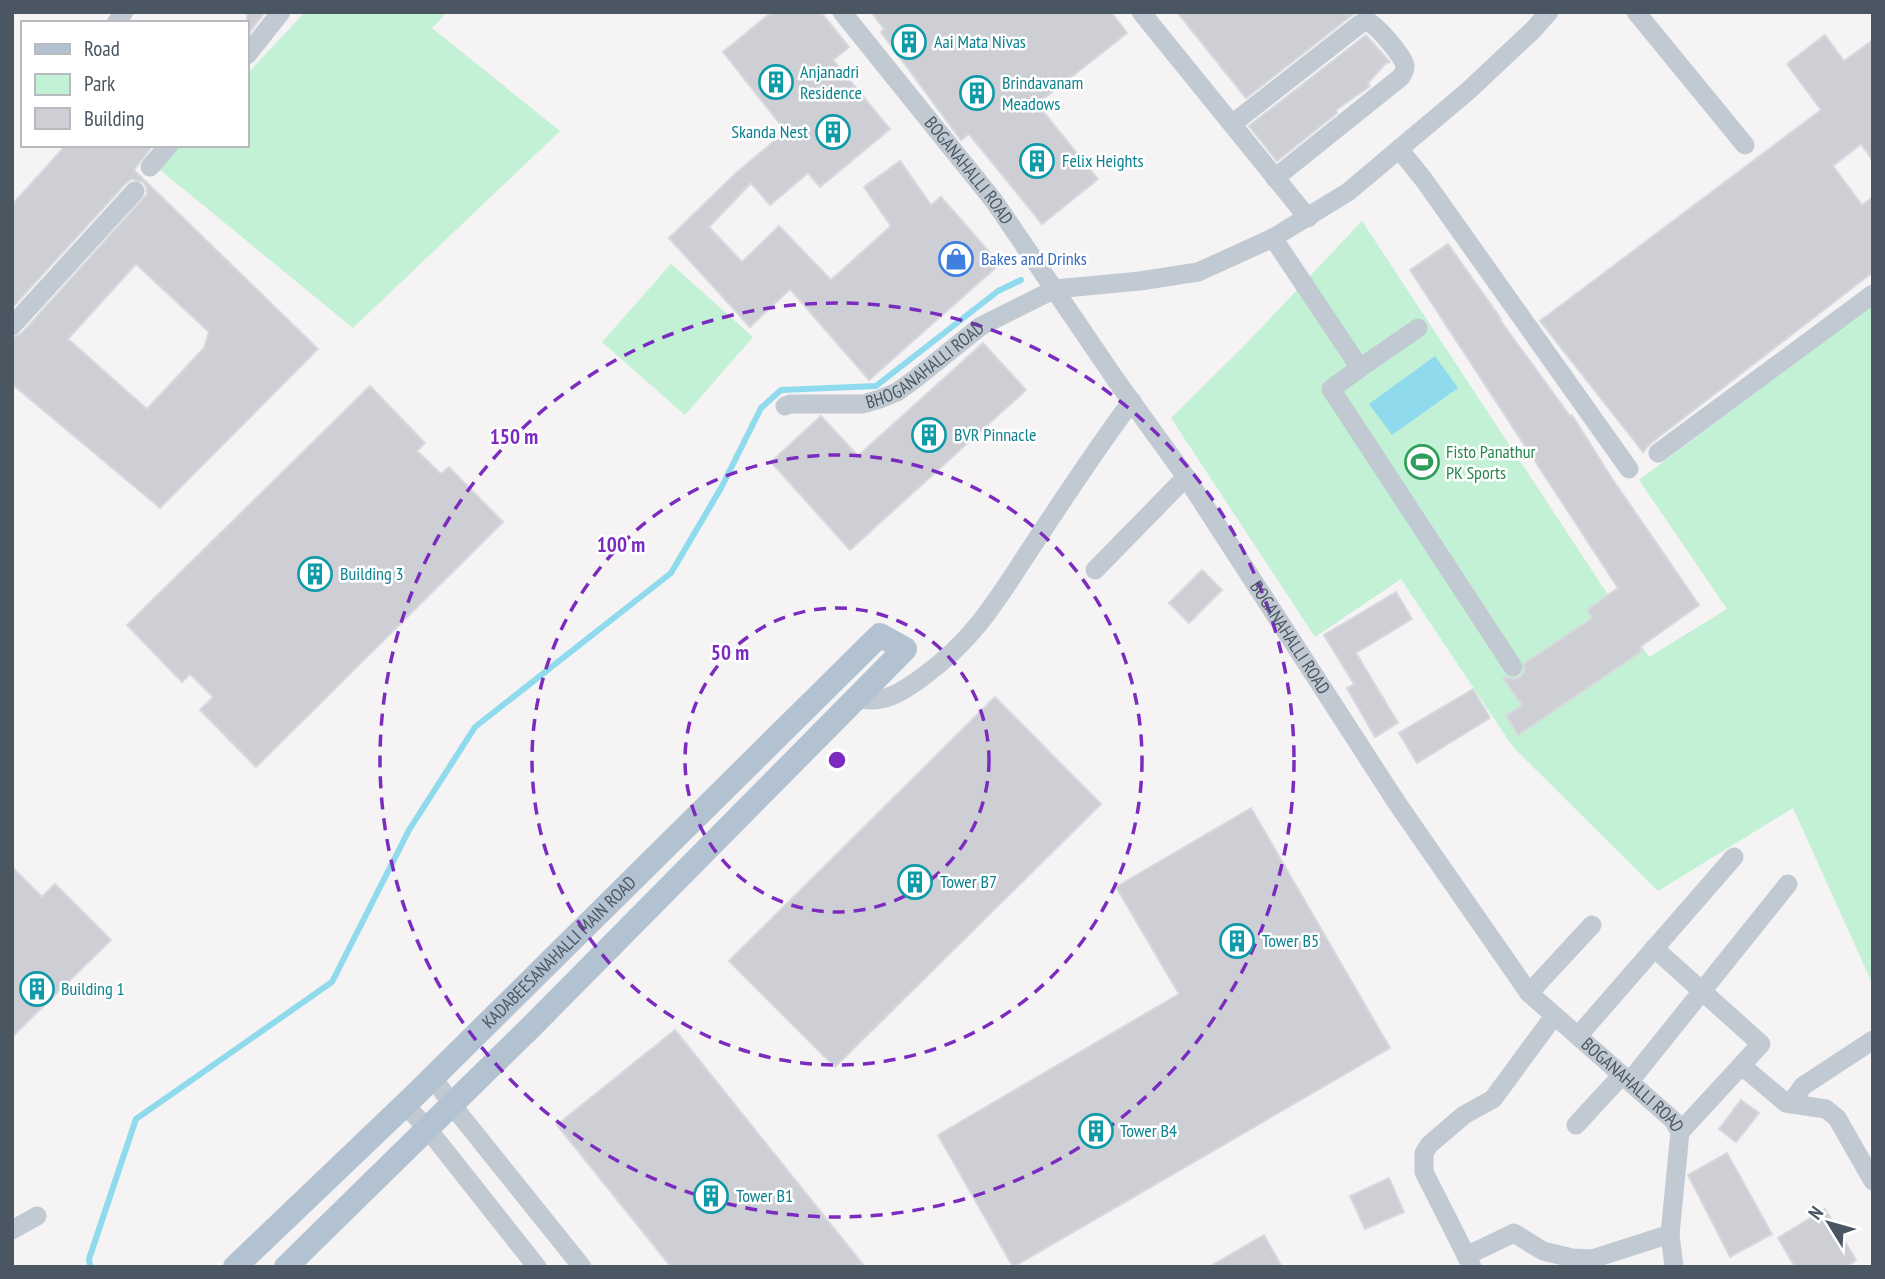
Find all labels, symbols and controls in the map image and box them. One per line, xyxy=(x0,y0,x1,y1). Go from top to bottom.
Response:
legend xyxy=(21,21,248,147)
building icon: Aai Mata Nivas xyxy=(890,23,928,61)
place label: Aai Mata Nivas xyxy=(934,30,1026,53)
text: Road xyxy=(84,35,120,62)
place label: Anjanadri Residence xyxy=(800,60,862,104)
building icon: Anjanadri Residence xyxy=(757,63,795,101)
text: Park xyxy=(84,70,115,97)
place label: Brindavanam Meadows xyxy=(1002,71,1083,115)
building icon: Brindavanam Meadows xyxy=(958,74,996,112)
text: Building xyxy=(84,105,144,132)
street label: BOGANAHALLI ROAD xyxy=(920,112,1018,229)
building icon: Skanda Nest xyxy=(814,113,852,151)
place label: Skanda Nest xyxy=(731,120,808,143)
building icon: Felix Heights xyxy=(1018,142,1056,180)
place label: Felix Heights xyxy=(1062,149,1144,172)
shop icon: Bakes and Drinks xyxy=(937,240,975,278)
place label: Bakes and Drinks xyxy=(981,247,1087,270)
street label: BHOGANAHALLI ROAD xyxy=(863,316,989,414)
building icon: BVR Pinnacle xyxy=(910,416,948,454)
text: 150 m xyxy=(490,423,538,450)
place label: BVR Pinnacle xyxy=(954,423,1036,446)
place label: Fisto Panathur PK Sports xyxy=(1446,440,1535,484)
sports icon: Fisto Panathur PK Sports xyxy=(1403,443,1441,481)
text: 100 m xyxy=(597,531,645,558)
building icon: Building 3 xyxy=(296,555,334,593)
place label: Building 3 xyxy=(340,562,404,585)
street label: BOGANAHALLI ROAD xyxy=(1245,576,1335,698)
text: 50 m xyxy=(711,639,749,666)
centre of rings xyxy=(825,748,849,772)
building icon: Tower B7 xyxy=(896,863,934,901)
place label: Tower B7 xyxy=(940,870,997,893)
street label: KADABEESANAHALLI MAIN ROAD xyxy=(477,871,641,1033)
building icon: Tower B5 xyxy=(1218,922,1256,960)
place label: Tower B5 xyxy=(1262,929,1319,952)
building icon: Building 1 xyxy=(18,970,56,1008)
place label: Building 1 xyxy=(61,977,125,1000)
street label: BOGANAHALLI ROAD xyxy=(1577,1032,1689,1136)
building icon: Tower B4 xyxy=(1077,1112,1115,1150)
place label: Tower B4 xyxy=(1120,1119,1177,1142)
building icon: Tower B1 xyxy=(692,1177,730,1215)
place label: Tower B1 xyxy=(736,1184,793,1207)
north arrow xyxy=(1794,1188,1864,1258)
text: N xyxy=(1803,1201,1828,1224)

